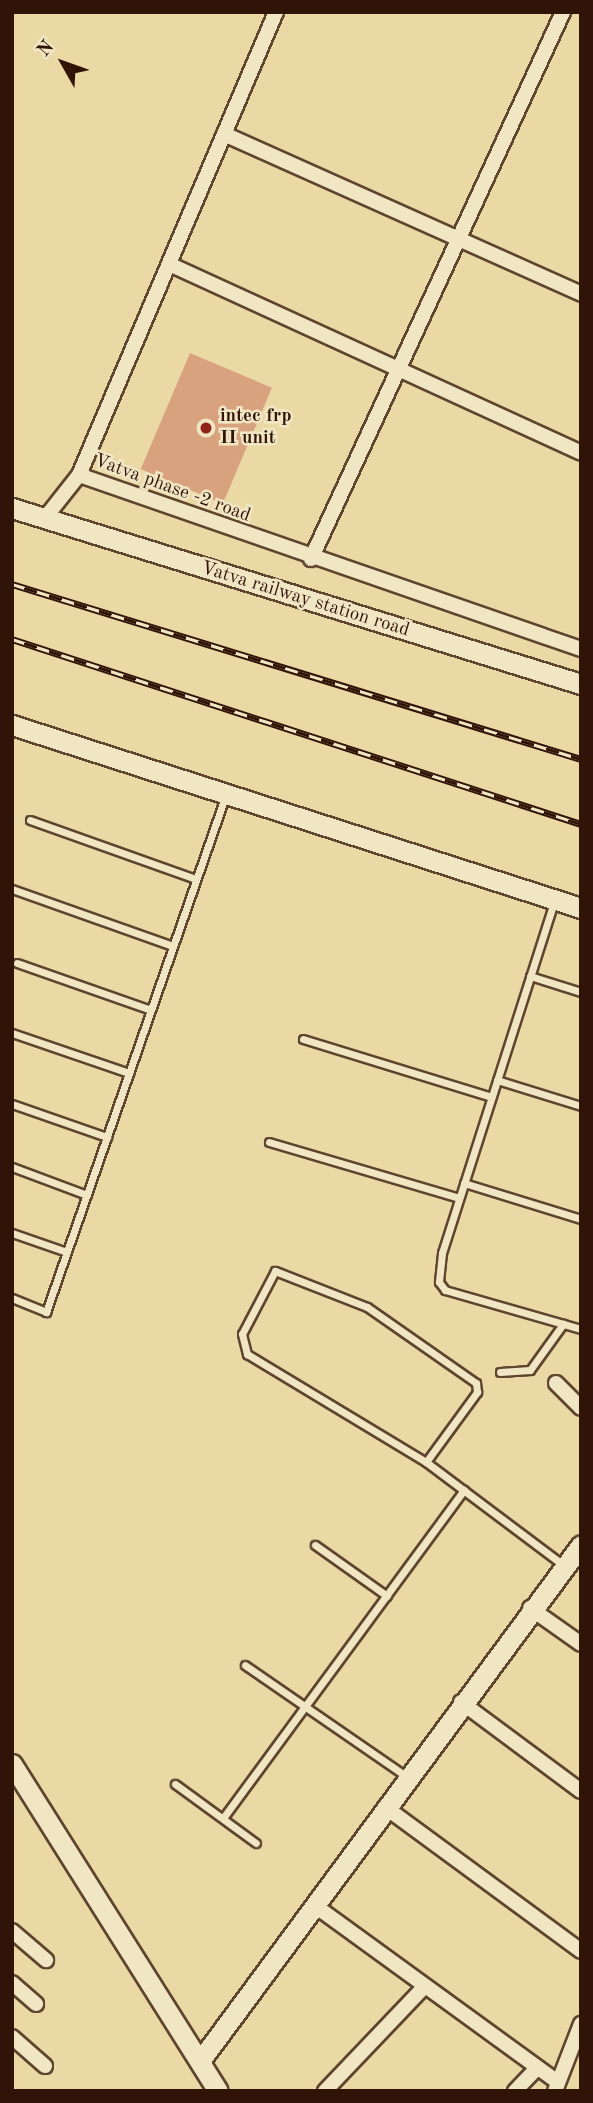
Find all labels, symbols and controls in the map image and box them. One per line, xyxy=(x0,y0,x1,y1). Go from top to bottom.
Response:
north arrow xyxy=(28,28,98,98)
text: N xyxy=(35,38,58,61)
place label: intec frp II unit xyxy=(220,406,292,450)
marker: intec frp II unit xyxy=(198,420,214,436)
street label: Vatva phase -2 road xyxy=(91,450,253,528)
street label: Vatva railway station road xyxy=(198,557,412,643)

